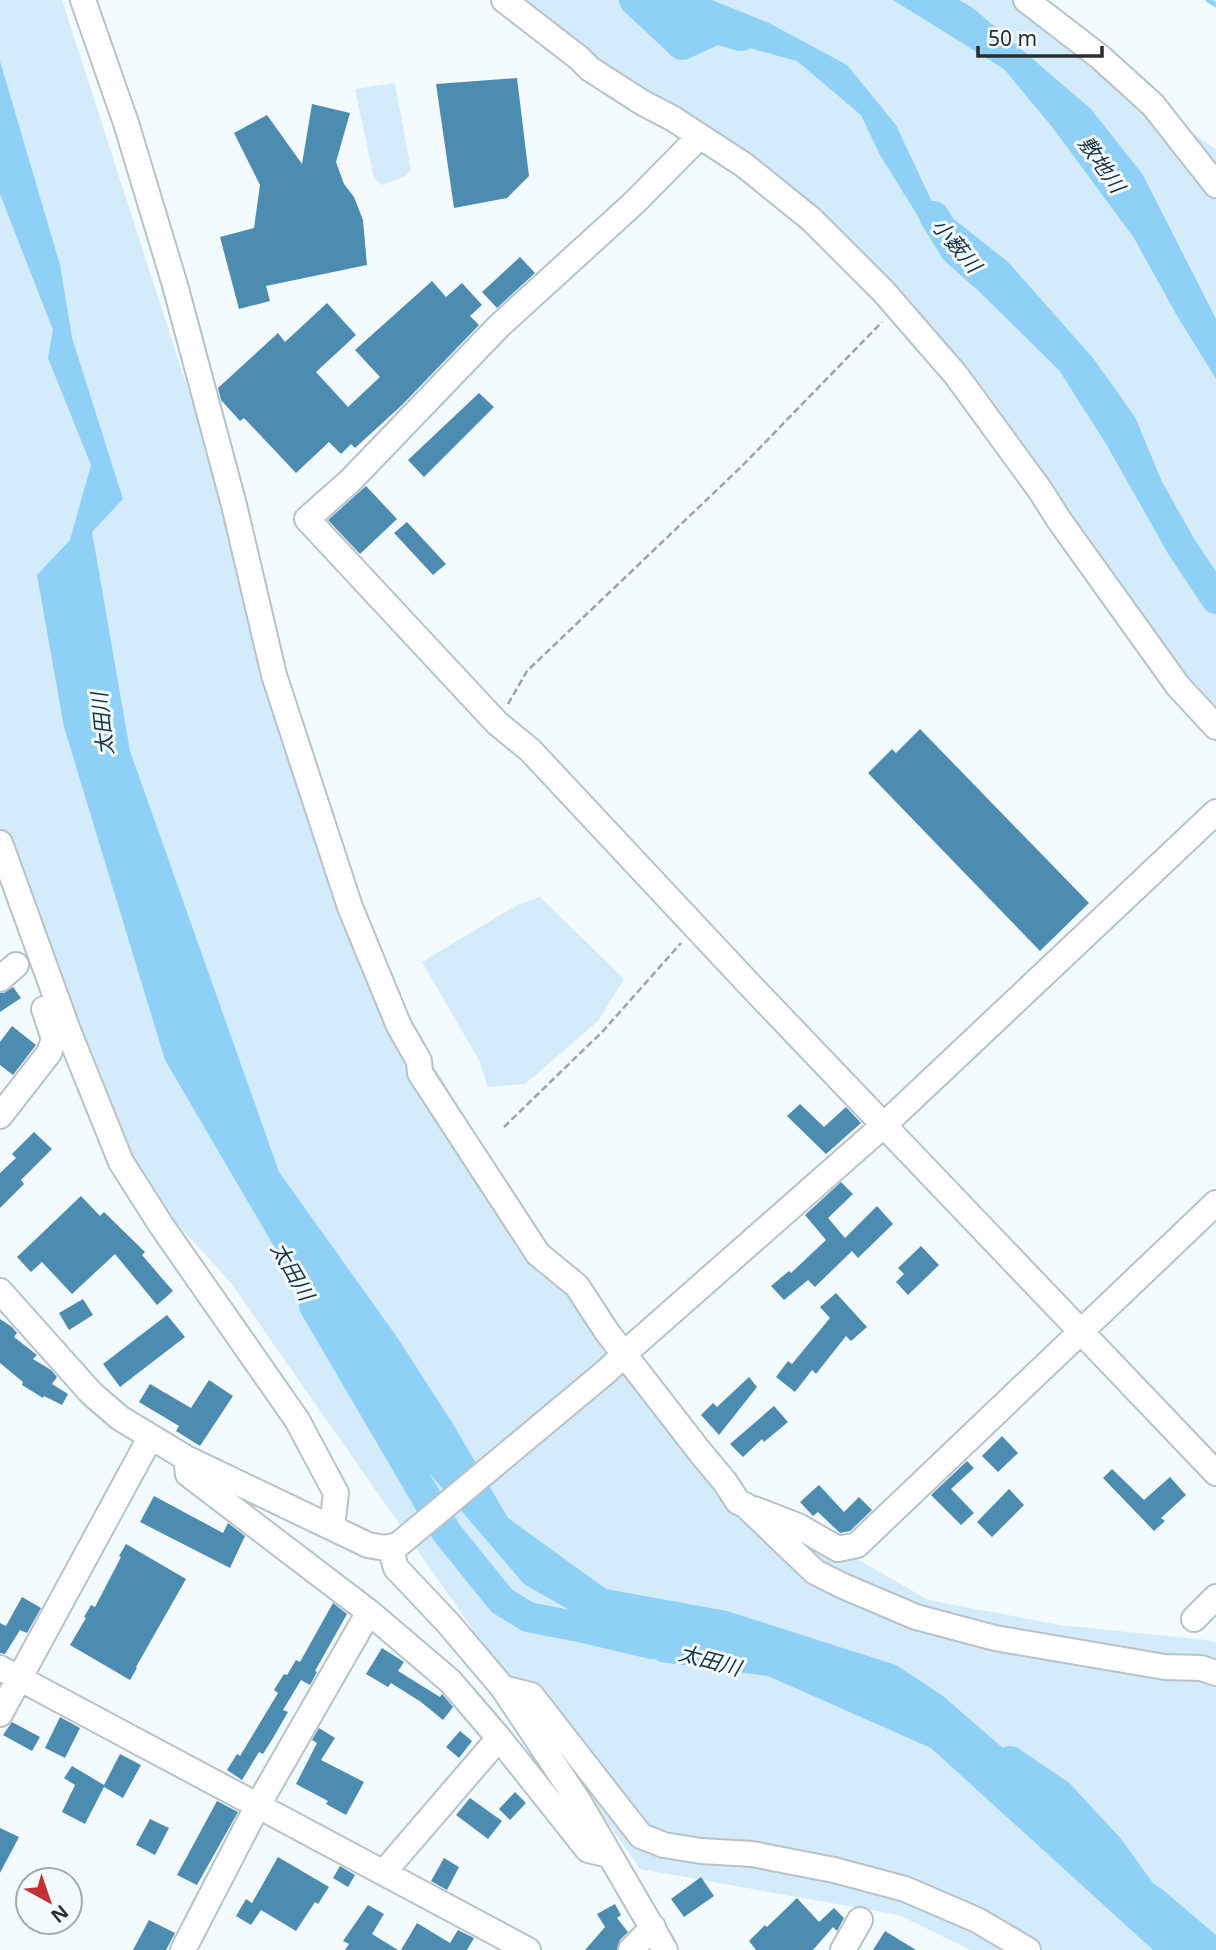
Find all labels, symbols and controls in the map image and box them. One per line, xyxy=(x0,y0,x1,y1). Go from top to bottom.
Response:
scale bar xyxy=(978,14,1102,58)
text: 50 m xyxy=(988,24,1037,52)
water label: 敷地川 xyxy=(1072,130,1133,199)
water label: 小薮川 xyxy=(926,212,989,280)
water label: 太田川 xyxy=(85,689,119,757)
water label: 太田川 xyxy=(265,1237,322,1307)
water label: 太田川 xyxy=(676,1638,746,1682)
north arrow xyxy=(14,1866,84,1936)
text: N xyxy=(46,1899,74,1929)

